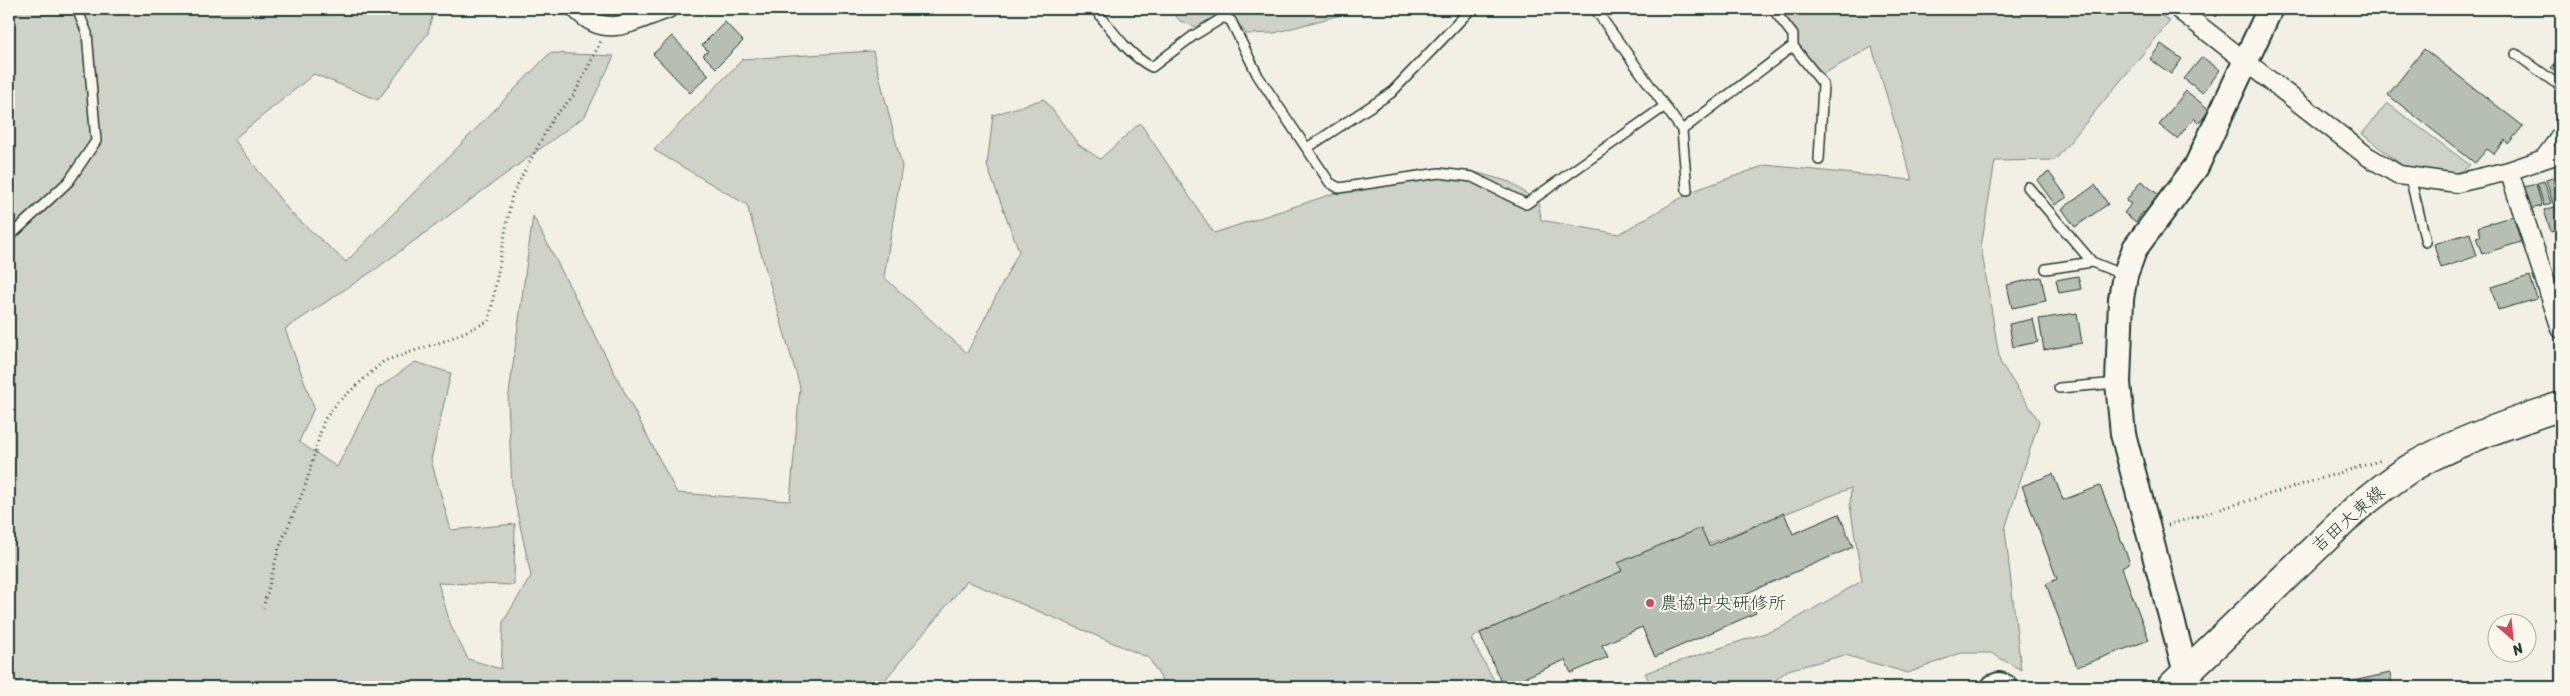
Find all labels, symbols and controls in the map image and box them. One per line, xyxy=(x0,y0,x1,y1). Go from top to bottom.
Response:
street label: 吉田大東線 xyxy=(2304,477,2392,561)
place label: 農協中央研修所 xyxy=(1660,587,1786,619)
marker: 農協中央研修所 xyxy=(1644,597,1656,609)
north arrow xyxy=(2488,614,2538,664)
text: N xyxy=(2507,635,2529,663)

